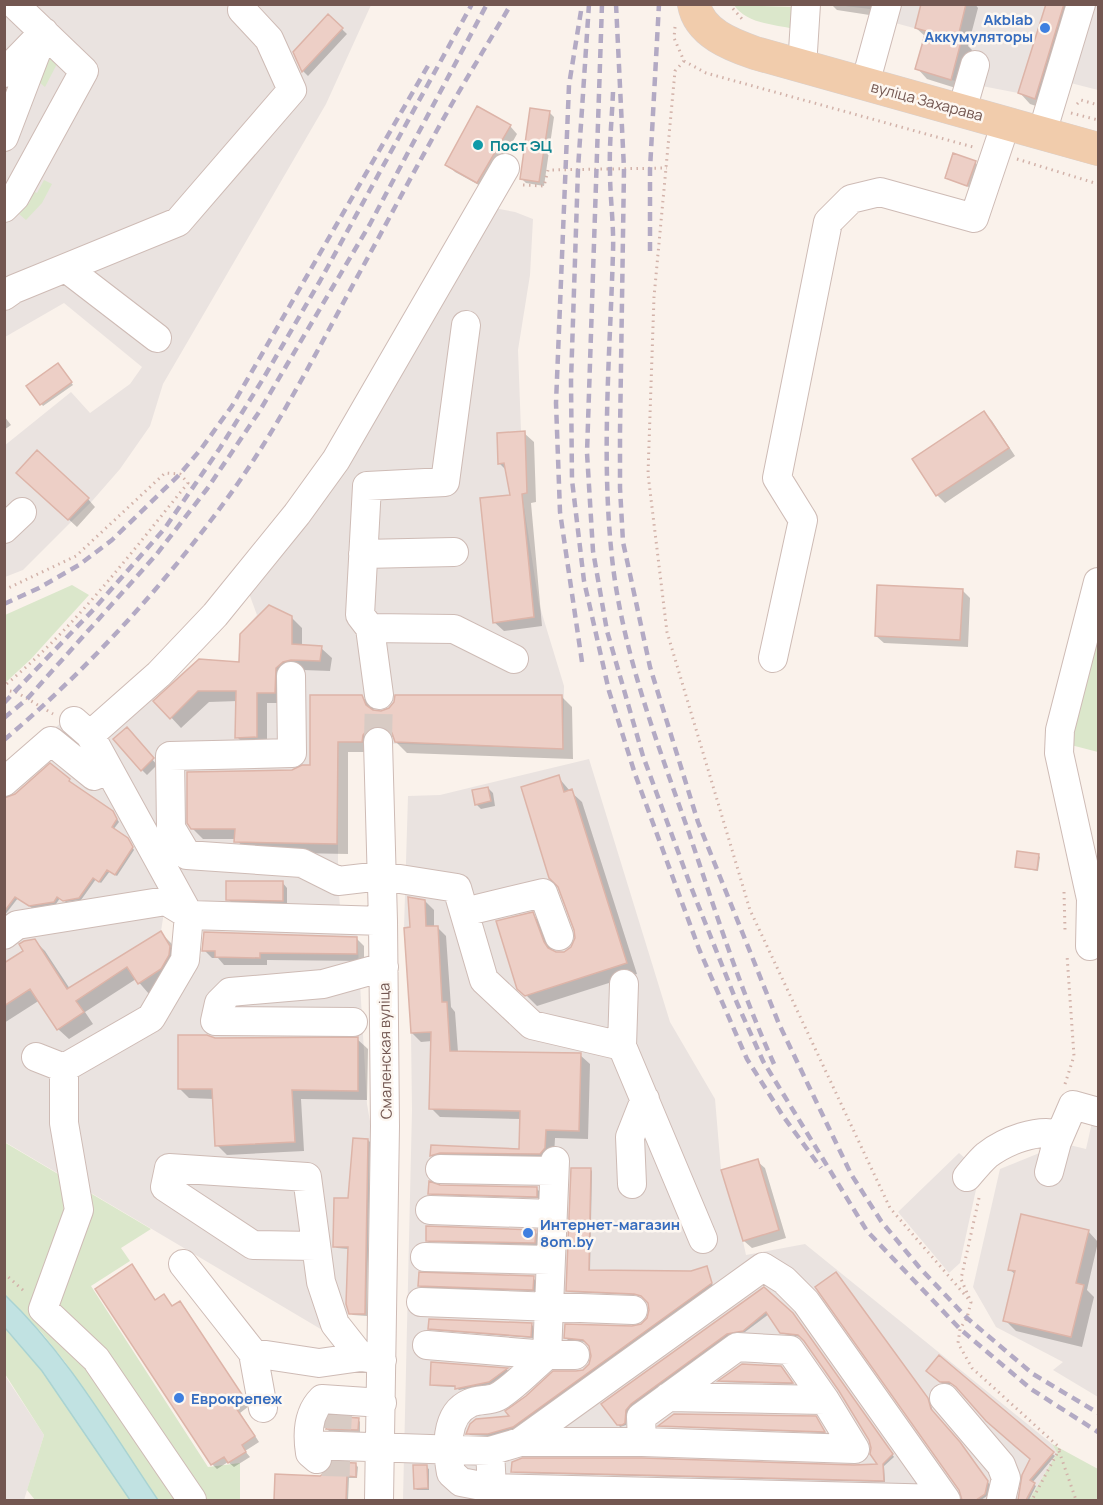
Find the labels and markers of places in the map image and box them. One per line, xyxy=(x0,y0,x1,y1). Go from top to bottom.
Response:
place label: Akblab Аккумуляторы xyxy=(924,9,1033,47)
marker: Akblab Аккумуляторы xyxy=(1038,21,1052,35)
place label: Пост ЭЦ xyxy=(490,135,552,156)
marker: Пост ЭЦ xyxy=(471,138,485,152)
place label: Интернет-магазин 8om.by xyxy=(540,1214,680,1252)
marker: Интернет-магазин 8om.by xyxy=(521,1226,535,1240)
place label: Еврокрепеж xyxy=(191,1388,283,1409)
marker: Еврокрепеж xyxy=(172,1391,186,1405)

